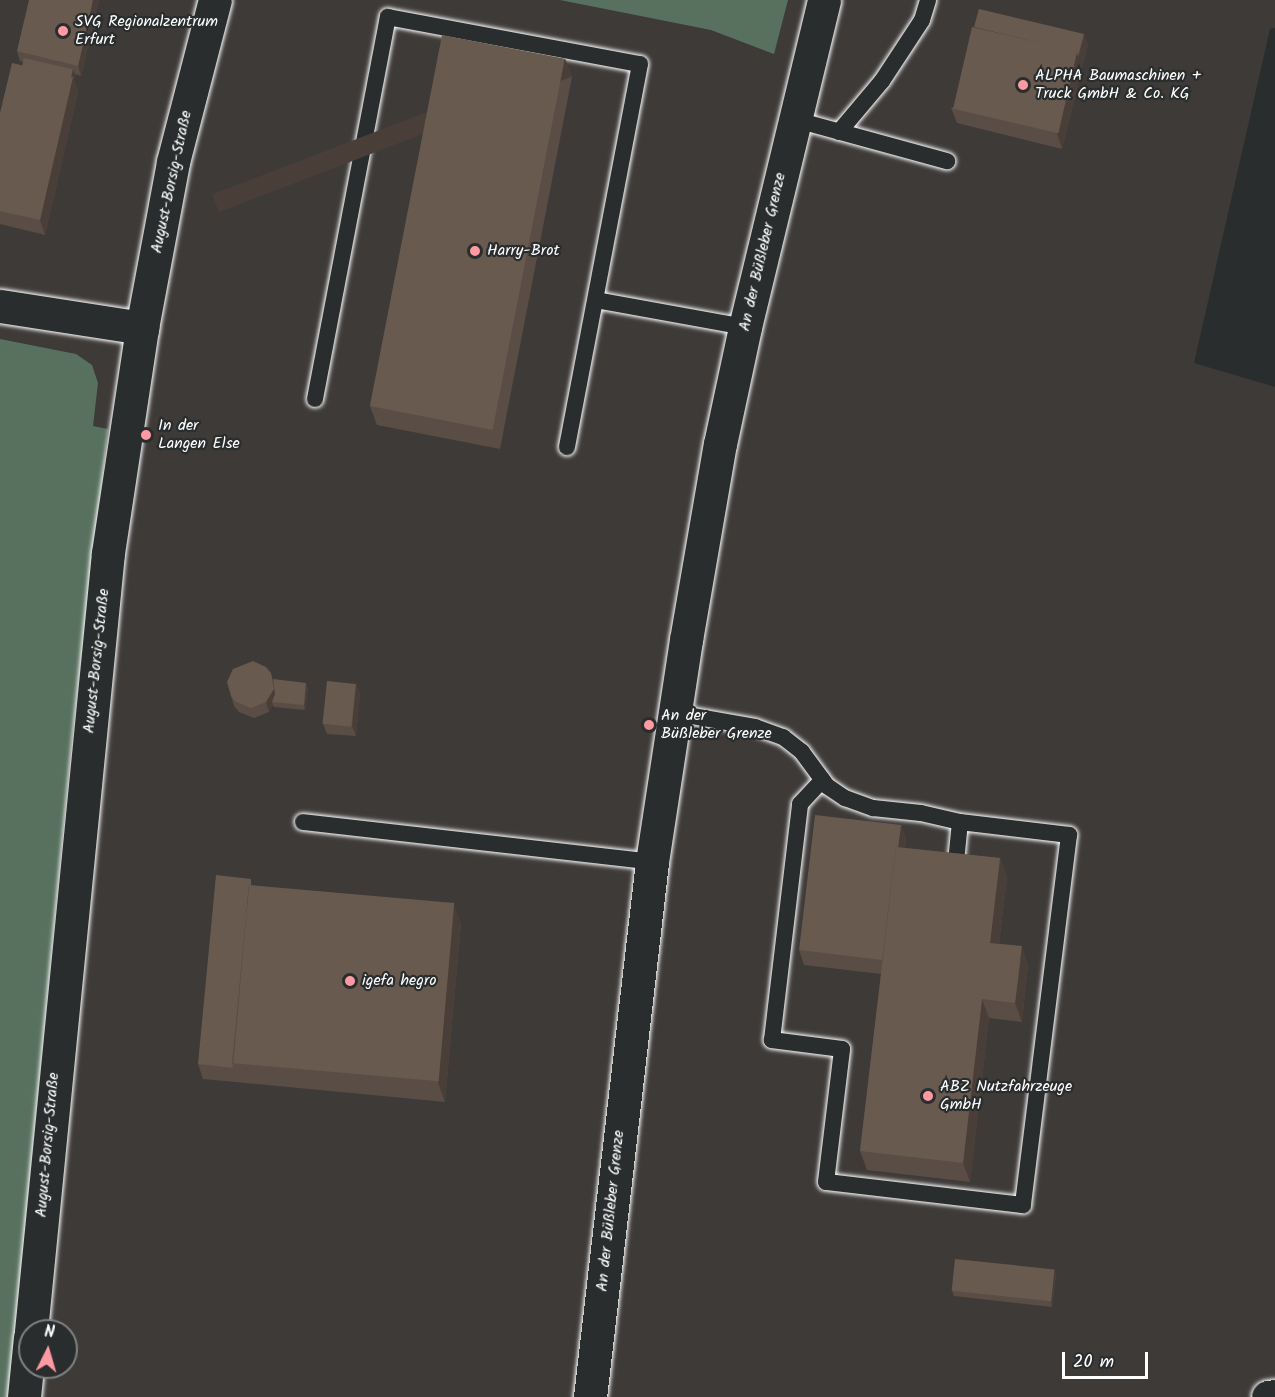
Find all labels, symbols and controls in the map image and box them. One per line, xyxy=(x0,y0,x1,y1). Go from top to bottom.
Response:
place label: SVG Regionalzentrum Erfurt xyxy=(75,12,218,50)
marker: SVG Regionalzentrum Erfurt xyxy=(56,24,70,38)
place label: ALPHA Baumaschinen + Truck GmbH & Co. KG xyxy=(1035,66,1201,104)
marker: ALPHA Baumaschinen + Truck GmbH & Co. KG xyxy=(1016,78,1030,92)
street label: August-Borsig-Straße xyxy=(147,109,197,255)
street label: An der Büßleber Grenze xyxy=(735,171,791,333)
place label: Harry-Brot xyxy=(487,241,560,261)
marker: Harry-Brot xyxy=(468,244,482,258)
place label: In der Langen Else xyxy=(158,416,240,454)
marker: In der Langen Else xyxy=(139,428,153,442)
street label: August-Borsig-Straße xyxy=(80,588,114,734)
place label: An der Büßleber Grenze xyxy=(661,706,772,744)
marker: An der Büßleber Grenze xyxy=(642,718,656,732)
place label: igefa hegro xyxy=(362,971,436,991)
marker: igefa hegro xyxy=(343,974,357,988)
street label: August-Borsig-Straße xyxy=(32,1072,64,1218)
place label: ABZ Nutzfahrzeuge GmbH xyxy=(940,1077,1072,1115)
marker: ABZ Nutzfahrzeuge GmbH xyxy=(921,1089,935,1103)
street label: An der Büßleber Grenze xyxy=(593,1129,629,1293)
north arrow xyxy=(18,1319,78,1379)
text: N xyxy=(43,1320,56,1345)
scale bar xyxy=(1065,1340,1150,1378)
text: 20 m xyxy=(1073,1348,1114,1377)

